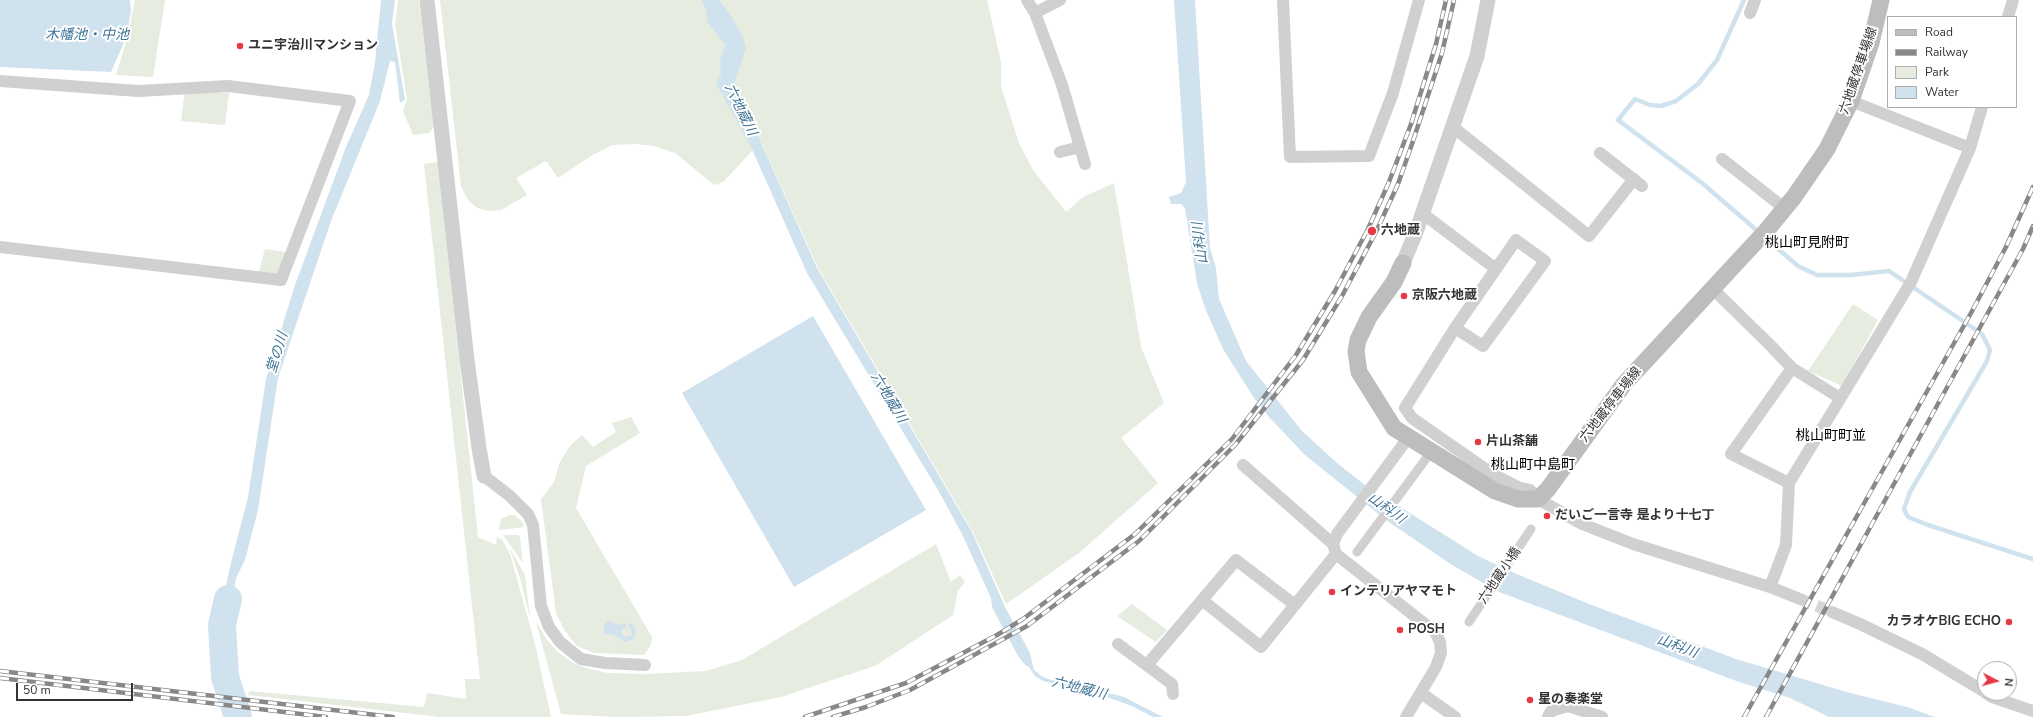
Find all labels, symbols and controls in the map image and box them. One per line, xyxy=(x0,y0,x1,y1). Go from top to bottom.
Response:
legend xyxy=(1887,16,2017,108)
text: Road xyxy=(1925,24,1953,40)
street label: 六地蔵停車場線 xyxy=(1837,25,1881,117)
water label: 木幡池・中池 xyxy=(45,28,129,44)
place label: ユニ宇治川マンション xyxy=(248,38,378,54)
marker: ユニ宇治川マンション xyxy=(235,41,245,51)
text: Railway xyxy=(1925,44,1968,60)
text: Park xyxy=(1925,64,1949,80)
water label: 六地蔵川 xyxy=(720,81,760,139)
text: Water xyxy=(1925,84,1959,100)
water label: 山科川 xyxy=(1190,221,1212,265)
place label: 六地蔵 xyxy=(1381,223,1420,239)
marker: 六地蔵 xyxy=(1366,225,1378,237)
district label: 桃山町見附町 xyxy=(1765,236,1849,252)
place label: 京阪六地蔵 xyxy=(1412,288,1477,304)
marker: 京阪六地蔵 xyxy=(1399,291,1409,301)
water label: 堂の川 xyxy=(264,330,292,376)
street label: 六地蔵停車場線 xyxy=(1577,364,1645,446)
water label: 六地蔵川 xyxy=(866,370,910,426)
district label: 桃山町町並 xyxy=(1796,429,1866,445)
place label: 片山茶舗 xyxy=(1486,434,1538,450)
marker: 片山茶舗 xyxy=(1473,437,1483,447)
district label: 桃山町中島町 xyxy=(1491,458,1575,474)
water label: 山科川 xyxy=(1364,490,1408,528)
place label: だいご一言寺 是より十七丁 xyxy=(1555,508,1715,524)
marker: だいご一言寺 是より十七丁 xyxy=(1542,511,1552,521)
street label: 六地蔵小橋 xyxy=(1475,545,1525,607)
place label: インテリアヤマモト xyxy=(1340,584,1457,600)
marker: インテリアヤマモト xyxy=(1327,587,1337,597)
place label: カラオケBIG ECHO xyxy=(1886,614,2001,630)
marker: カラオケBIG ECHO xyxy=(2004,617,2014,627)
place label: POSH xyxy=(1408,622,1445,638)
marker: POSH xyxy=(1395,625,1405,635)
water label: 山科川 xyxy=(1654,632,1700,662)
north arrow xyxy=(1977,661,2017,701)
water label: 六地蔵川 xyxy=(1050,674,1108,704)
scale bar xyxy=(18,675,135,701)
text: N xyxy=(2001,677,2016,687)
text: 50 m xyxy=(23,682,51,698)
place label: 星の奏楽堂 xyxy=(1538,692,1603,708)
marker: 星の奏楽堂 xyxy=(1525,695,1535,705)

